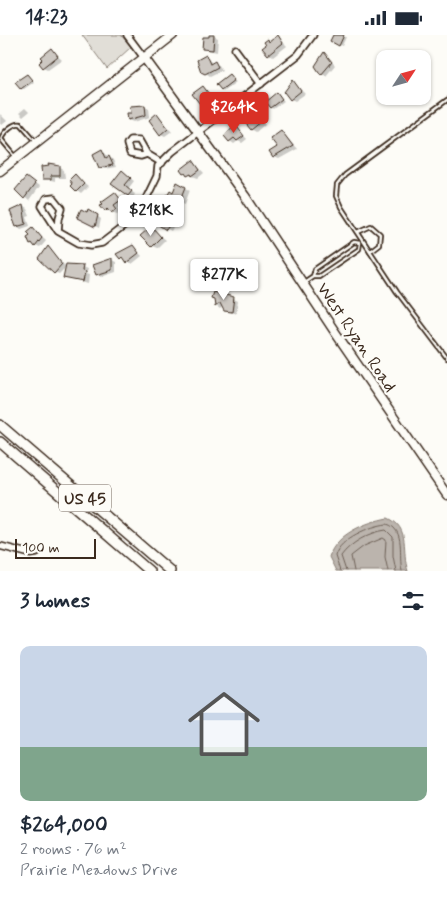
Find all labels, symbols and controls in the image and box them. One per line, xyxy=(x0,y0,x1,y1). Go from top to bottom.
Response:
text: 14:23 xyxy=(25,5,67,30)
north arrow xyxy=(376,50,431,105)
map controls xyxy=(376,50,431,105)
pin: $264K xyxy=(199,91,269,134)
text: $264K xyxy=(211,97,257,118)
pin: $218K xyxy=(116,195,186,237)
text: $218K xyxy=(129,200,173,221)
pin: $277K xyxy=(189,259,259,301)
text: $277K xyxy=(201,264,247,285)
street label: West Ryan Road xyxy=(311,278,402,397)
road number: US 45 xyxy=(59,484,111,511)
scale bar xyxy=(15,536,96,559)
text: 100 m xyxy=(22,539,60,557)
text: 3 homes xyxy=(20,587,90,615)
icon: filters xyxy=(399,587,427,615)
icon: home xyxy=(179,679,269,769)
text: $264,000 xyxy=(20,811,108,839)
text: 2 rooms · 76 m² xyxy=(20,839,127,860)
text: Prairie Meadows Drive xyxy=(20,860,178,881)

